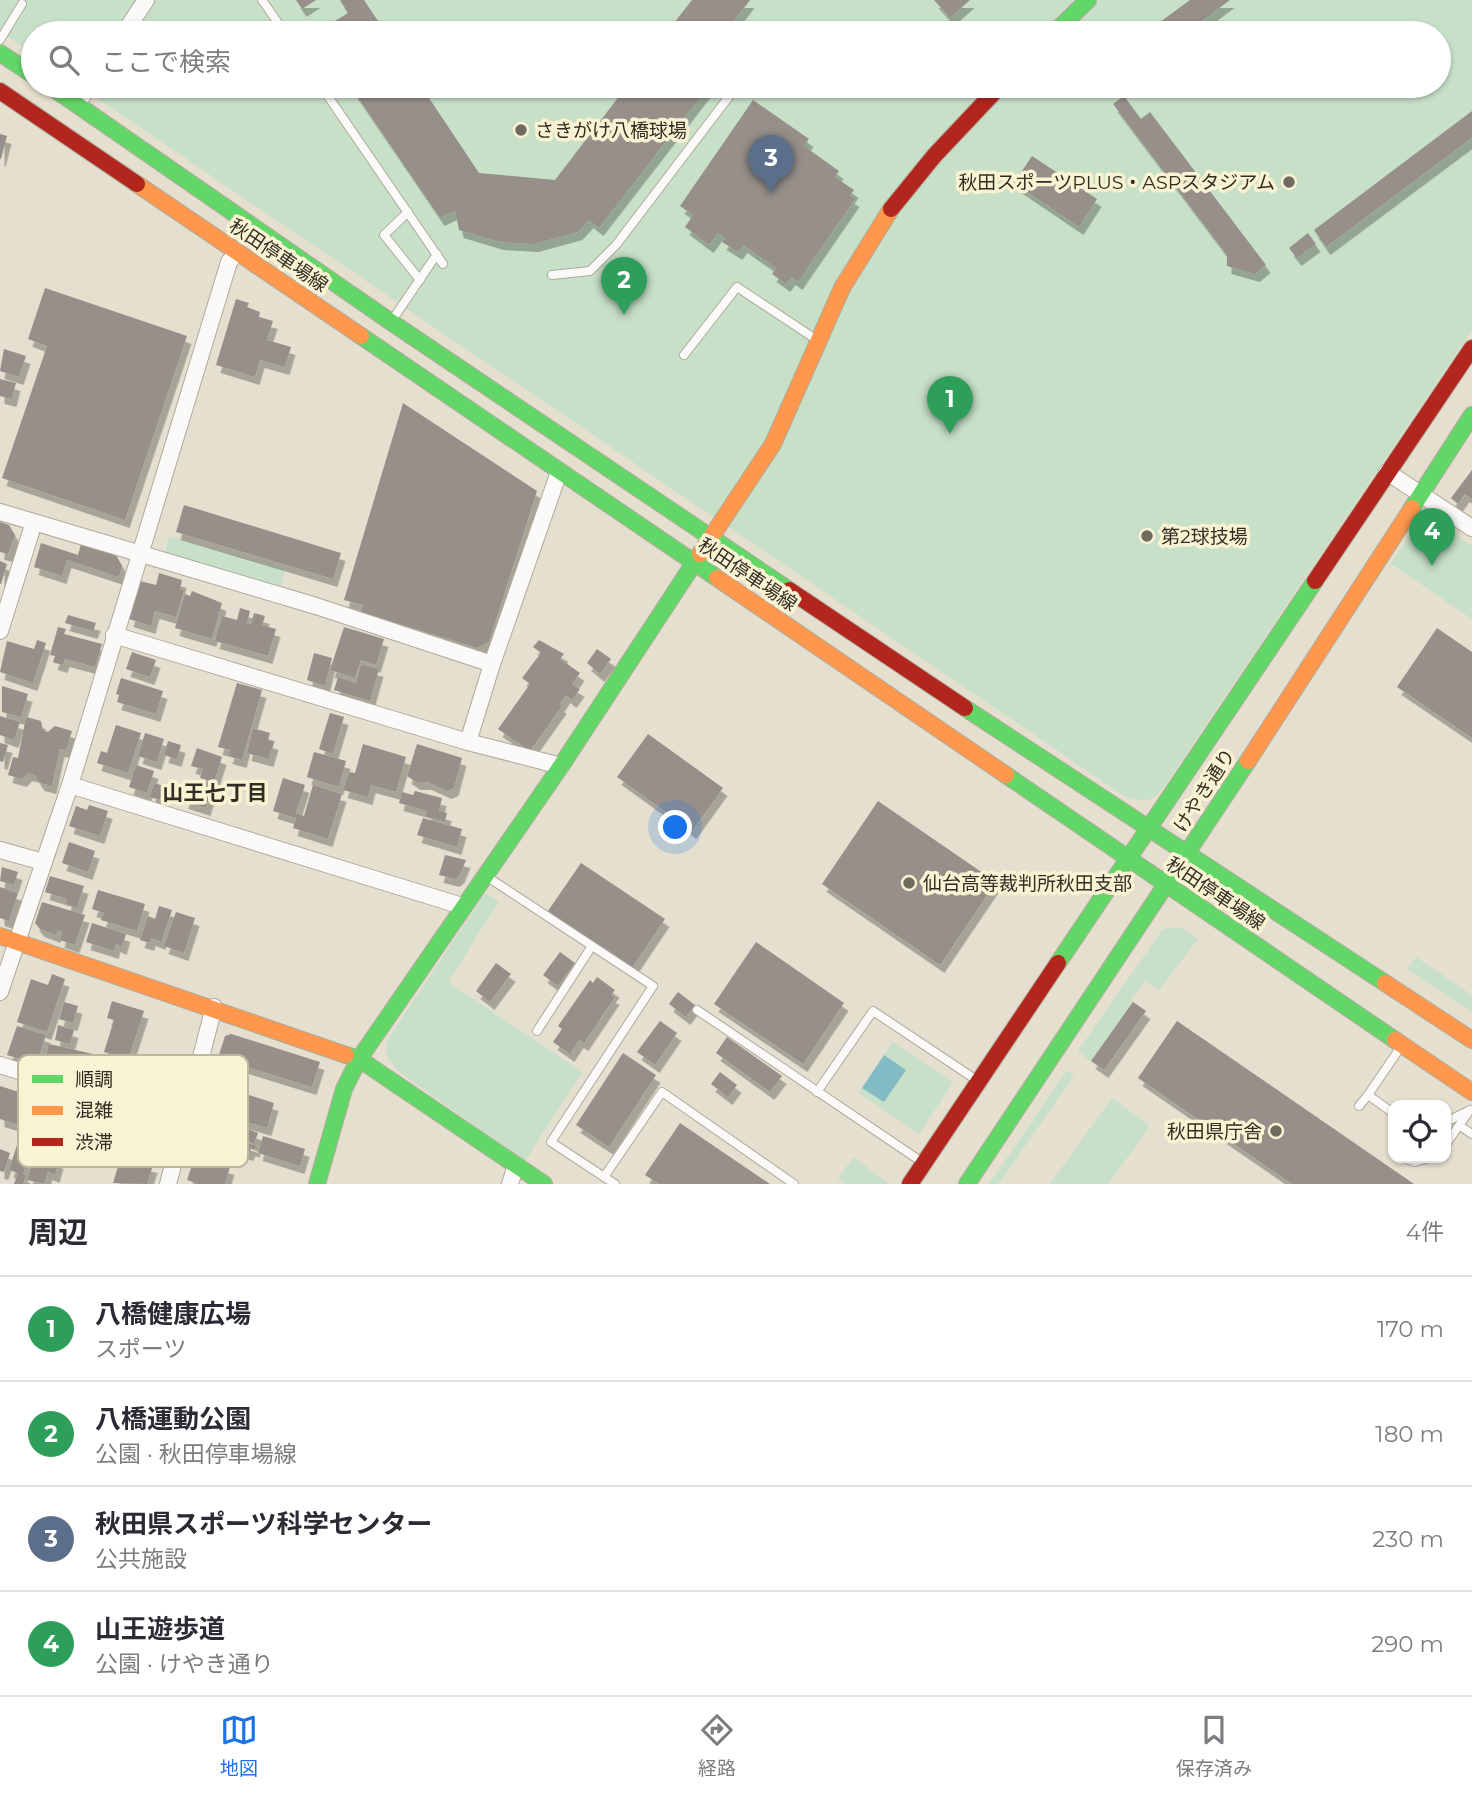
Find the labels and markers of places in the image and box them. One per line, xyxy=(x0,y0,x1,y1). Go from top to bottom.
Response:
place label: さきがけ八橋球場 xyxy=(535,119,687,142)
marker: さきがけ八橋球場 xyxy=(513,122,529,138)
pin: 3 xyxy=(748,135,794,193)
place label: 秋田スポーツPLUS・ASPスタジアム xyxy=(959,171,1275,194)
marker: 秋田スポーツPLUS・ASPスタジアム xyxy=(1281,174,1297,190)
pin: 2 xyxy=(601,257,647,315)
pin: 1 xyxy=(927,376,973,434)
pin: 4 xyxy=(1409,508,1455,566)
place label: 第2球技場 xyxy=(1161,525,1248,548)
marker: 第2球技場 xyxy=(1139,528,1155,544)
place label: 仙台高等裁判所秋田支部 xyxy=(923,872,1132,895)
marker: 仙台高等裁判所秋田支部 xyxy=(901,875,917,891)
place label: 秋田県庁舎 xyxy=(1167,1120,1262,1143)
marker: 秋田県庁舎 xyxy=(1268,1123,1284,1139)

